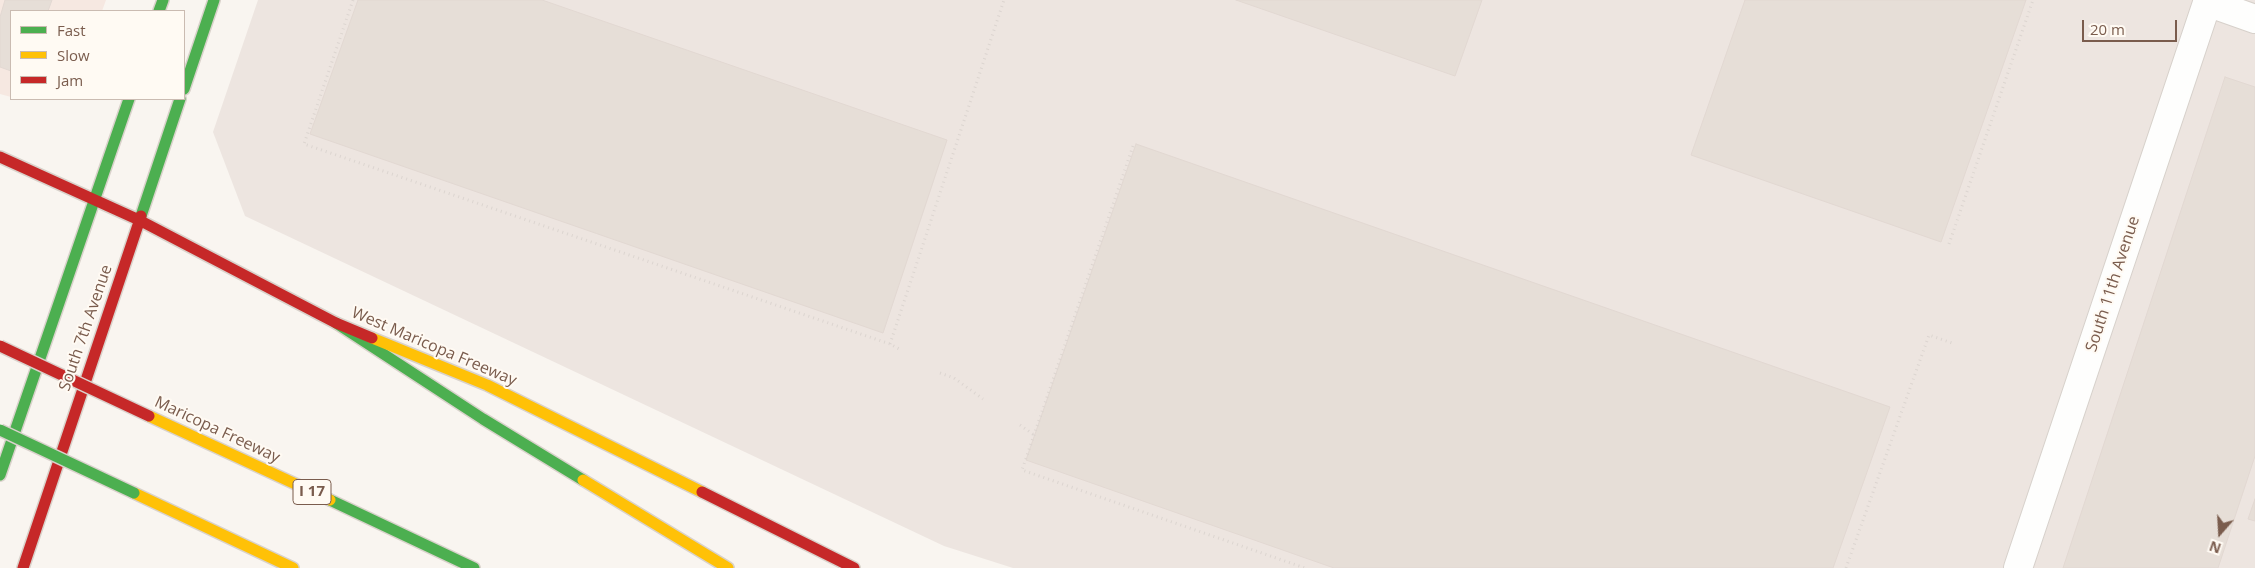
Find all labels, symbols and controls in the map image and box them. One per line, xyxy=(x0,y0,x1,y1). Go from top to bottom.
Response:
legend xyxy=(10,10,185,100)
scale bar xyxy=(2085,10,2180,42)
text: 20 m xyxy=(2090,19,2125,39)
text: Fast xyxy=(57,20,86,40)
text: Slow xyxy=(57,45,90,65)
text: Jam xyxy=(57,70,83,90)
street label: South 11th Avenue xyxy=(2082,214,2144,354)
street label: South 7th Avenue xyxy=(55,262,117,394)
street label: West Maricopa Freeway xyxy=(349,304,519,390)
street label: Maricopa Freeway xyxy=(151,393,283,467)
road number: I 17 xyxy=(293,480,331,504)
north arrow xyxy=(2195,508,2245,558)
text: N xyxy=(2206,537,2223,558)

